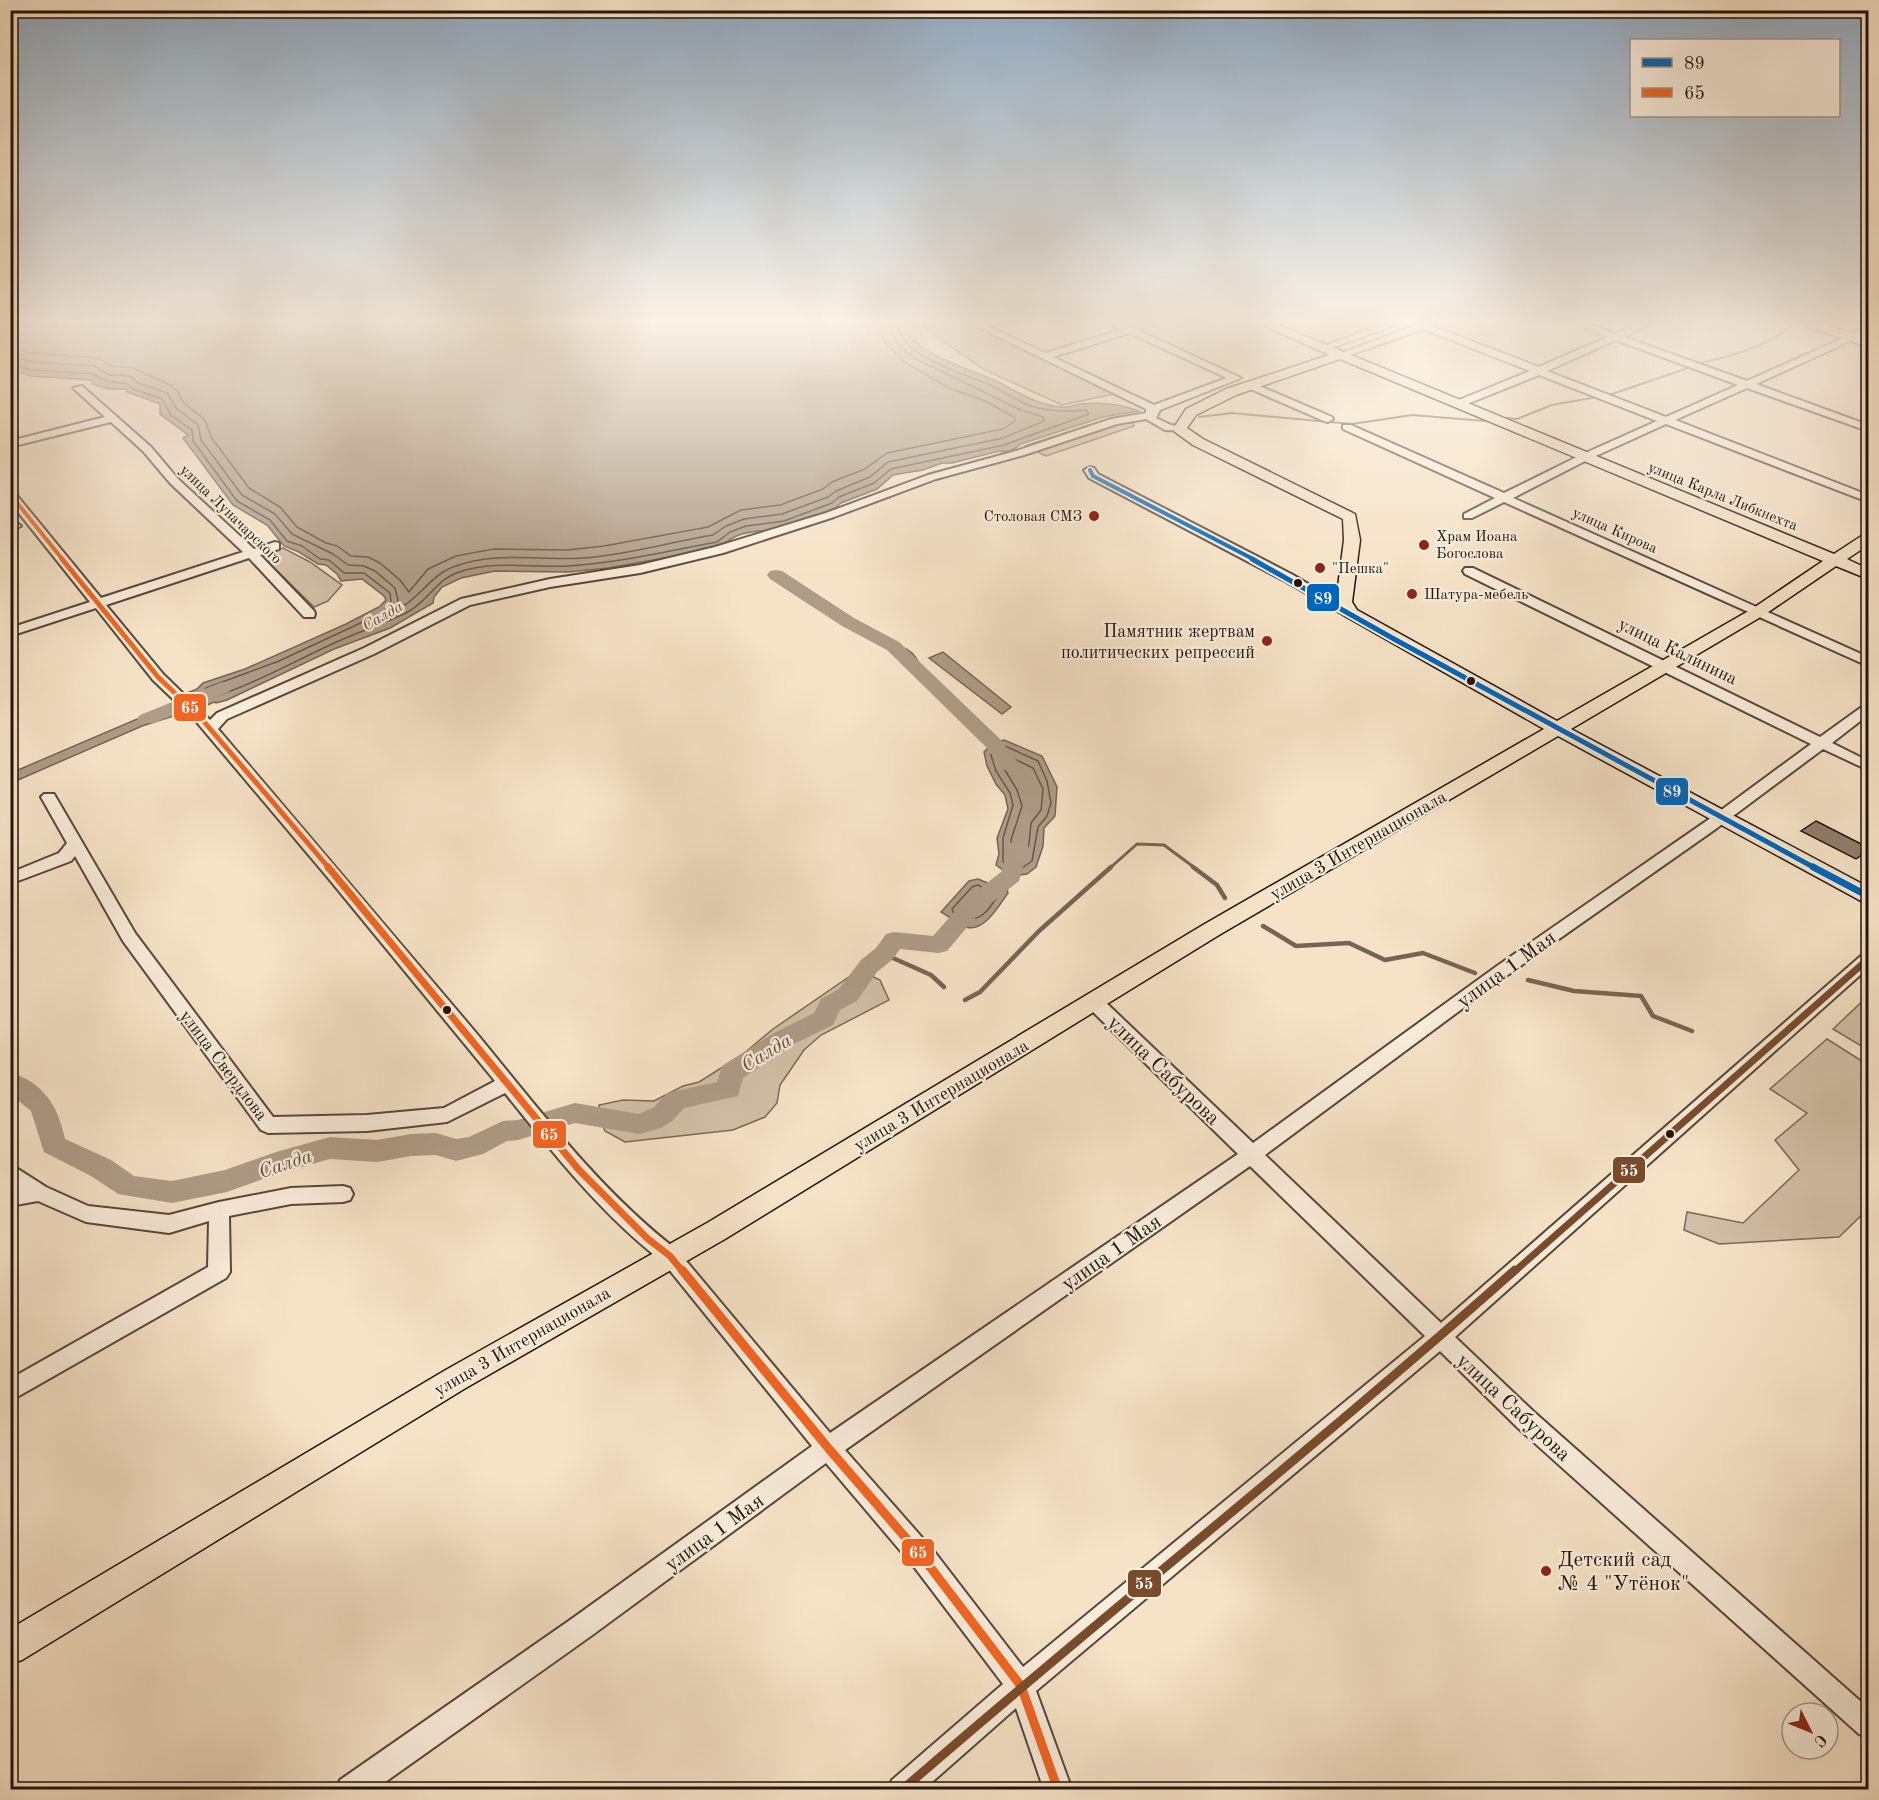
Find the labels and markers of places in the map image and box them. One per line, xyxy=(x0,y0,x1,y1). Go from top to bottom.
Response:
marker: Столовая СМЗ xyxy=(1087,509,1101,523)
place label: Столовая СМЗ xyxy=(984,510,1082,525)
place label: Храм Иоана Богослова xyxy=(1436,530,1518,562)
marker: Храм Иоана Богослова xyxy=(1417,538,1431,552)
marker: "Пешка" xyxy=(1313,561,1327,575)
place label: "Пешка" xyxy=(1332,562,1389,577)
unlabelled marker xyxy=(1292,577,1304,589)
marker: Шатура-мебель xyxy=(1405,587,1419,601)
place label: Шатура-мебель xyxy=(1424,588,1528,603)
place label: Памятник жертвам политических репрессий xyxy=(1061,623,1255,662)
marker: Памятник жертвам политических репрессий xyxy=(1260,634,1274,648)
unlabelled marker xyxy=(1465,675,1477,687)
unlabelled marker xyxy=(441,1004,453,1016)
unlabelled marker xyxy=(1664,1128,1676,1140)
place label: Детский сад № 4 "Утёнок" xyxy=(1558,1550,1689,1595)
marker: Детский сад № 4 "Утёнок" xyxy=(1539,1564,1553,1578)

